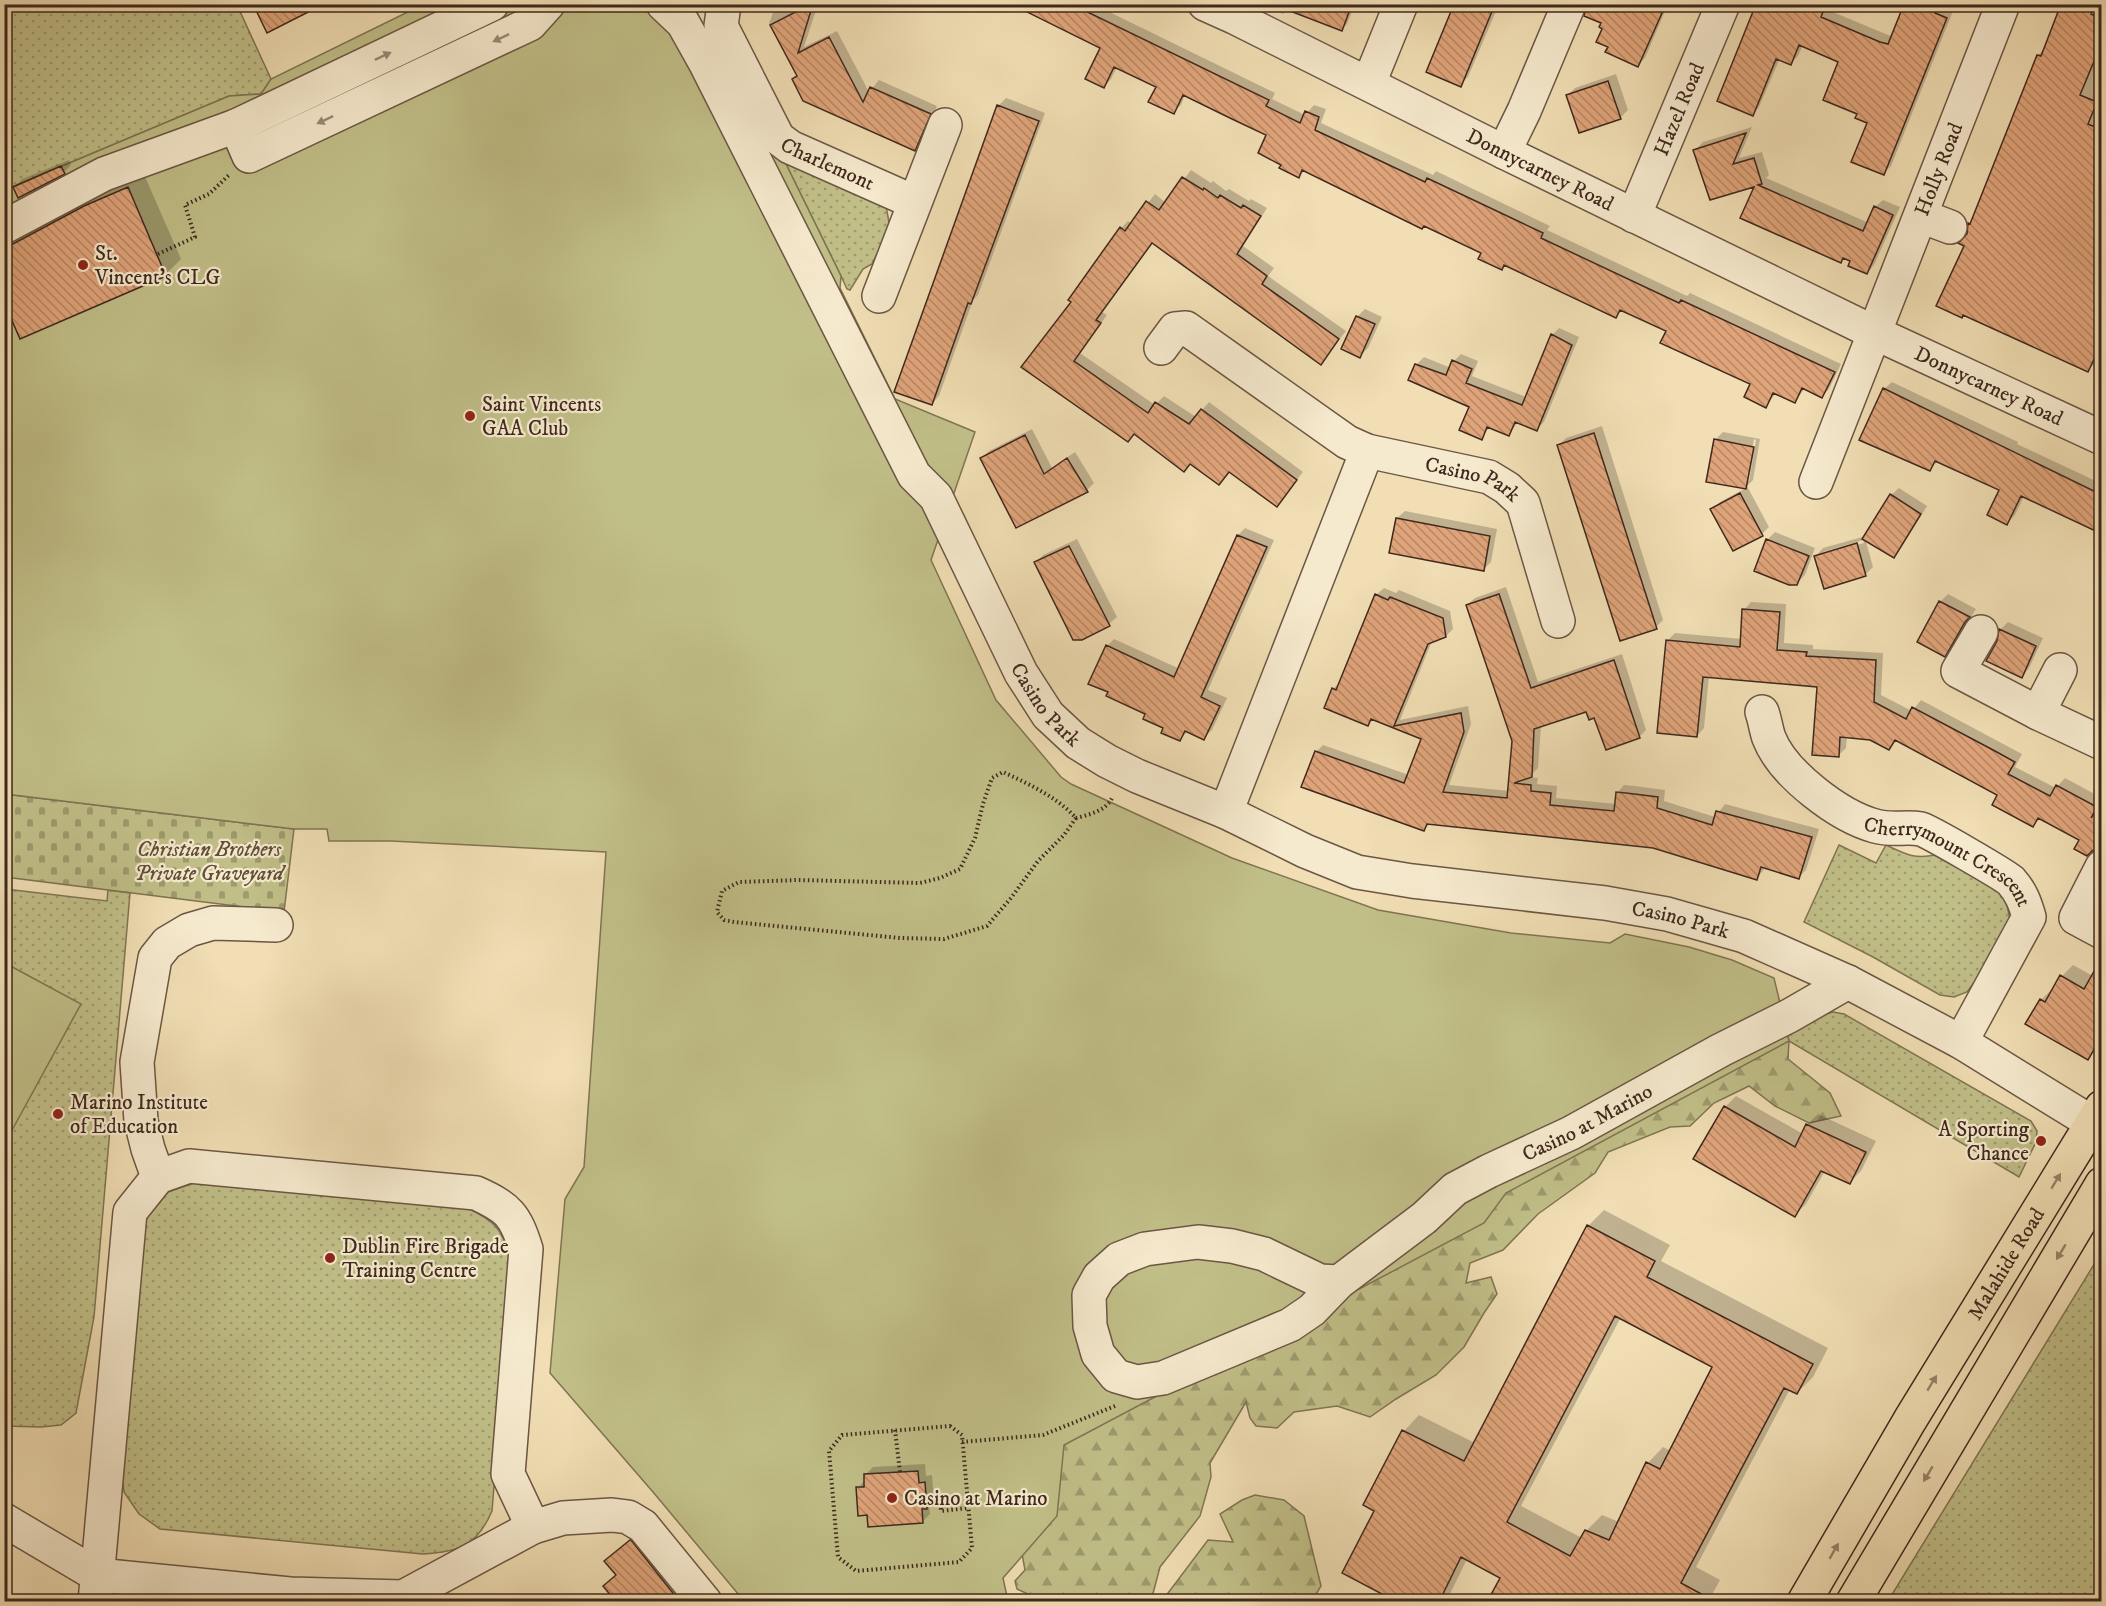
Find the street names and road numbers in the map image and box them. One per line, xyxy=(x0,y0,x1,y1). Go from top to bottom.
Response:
street label: Hazel Road xyxy=(1649,58,1711,160)
street label: Holly Road xyxy=(1909,119,1969,220)
street label: Donnycarney Road xyxy=(1462,123,1618,218)
street label: Charlemont xyxy=(774,132,878,197)
street label: Donnycarney Road xyxy=(1910,341,2067,432)
street label: Casino Park xyxy=(1423,452,1526,508)
street label: Casino Park xyxy=(1004,659,1086,753)
street label: Cherrymount Crescent xyxy=(1860,811,2037,911)
street label: Casino Park xyxy=(1629,896,1733,945)
street label: Casino at Marino xyxy=(1518,1078,1657,1168)
street label: Malahide Road xyxy=(1962,1203,2051,1325)

